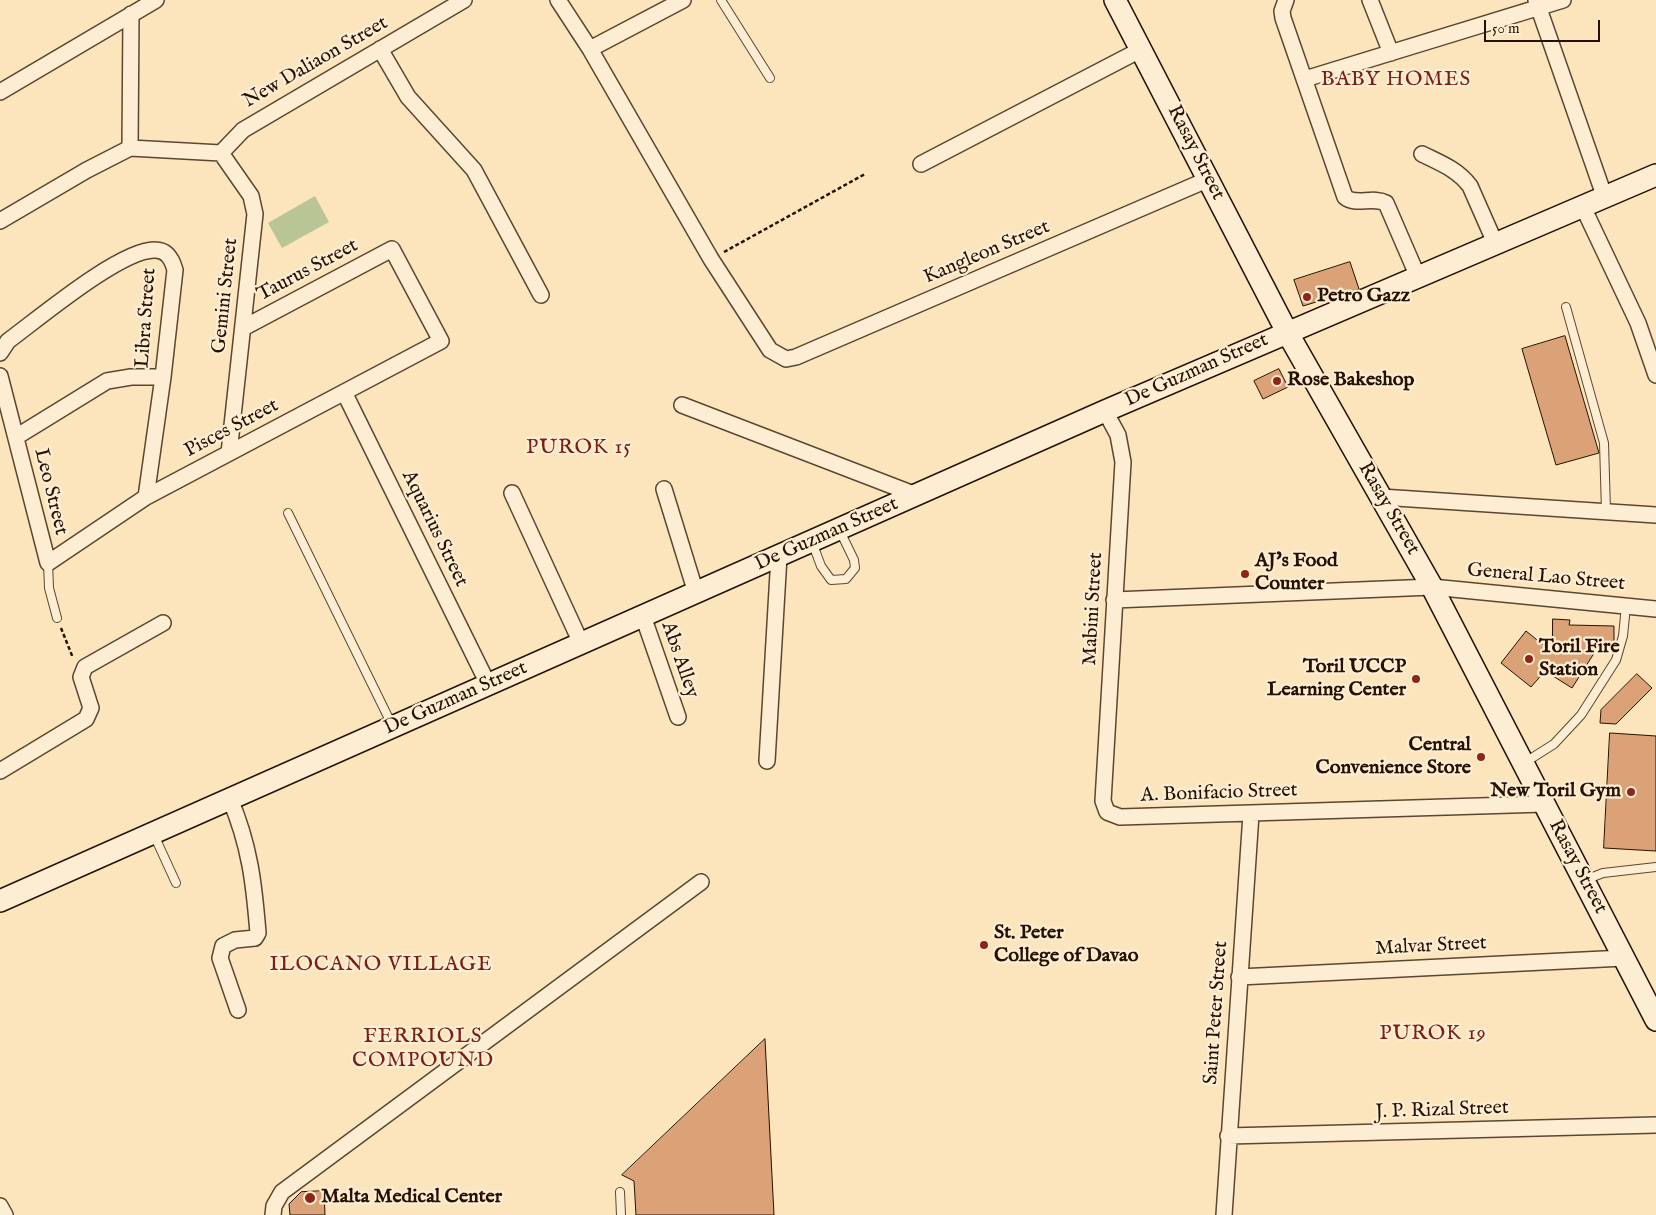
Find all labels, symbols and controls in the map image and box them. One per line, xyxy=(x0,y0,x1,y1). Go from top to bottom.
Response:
scale bar xyxy=(1486,10,1602,42)
street label: New Daliaon Street xyxy=(239,12,393,114)
text: 50 m xyxy=(1492,19,1520,38)
district label: BABY HOMES xyxy=(1320,68,1472,94)
street label: Rasay Street xyxy=(1161,102,1229,204)
street label: Kangleon Street xyxy=(920,216,1054,290)
street label: Taurus Street xyxy=(253,234,363,308)
street label: Gemini Street xyxy=(208,237,244,355)
street label: Libra Street xyxy=(132,267,162,369)
place label: Petro Gazz xyxy=(1317,285,1410,309)
marker: Petro Gazz xyxy=(1301,291,1313,303)
street label: De Guzman Street xyxy=(1122,329,1272,413)
place label: Rose Bakeshop xyxy=(1287,369,1414,393)
marker: Rose Bakeshop xyxy=(1271,375,1283,387)
street label: Pisces Street xyxy=(181,394,283,464)
district label: PUROK 15 xyxy=(525,436,633,462)
street label: Leo Street xyxy=(28,446,72,538)
street label: Rasay Street xyxy=(1352,458,1424,560)
street label: Aquarius Street xyxy=(395,467,473,591)
street label: De Guzman Street xyxy=(752,493,902,577)
place label: AJ's Food Counter xyxy=(1255,550,1338,597)
street label: Mabini Street xyxy=(1079,552,1109,666)
street label: General Lao Street xyxy=(1466,559,1626,597)
marker: AJ's Food Counter xyxy=(1239,568,1251,580)
street label: Abs Alley xyxy=(655,619,703,701)
place label: Toril Fire Station xyxy=(1539,636,1620,683)
marker: Toril Fire Station xyxy=(1523,653,1535,665)
place label: Toril UCCP Learning Center xyxy=(1267,656,1406,703)
street label: De Guzman Street xyxy=(381,657,531,741)
marker: Toril UCCP Learning Center xyxy=(1410,673,1422,685)
place label: Central Convenience Store xyxy=(1315,734,1471,781)
marker: Central Convenience Store xyxy=(1475,751,1487,763)
street label: A. Bonifacio Street xyxy=(1140,779,1298,809)
place label: New Toril Gym xyxy=(1490,780,1621,804)
marker: New Toril Gym xyxy=(1625,786,1637,798)
street label: Rasay Street xyxy=(1542,816,1612,918)
place label: St. Peter College of Davao xyxy=(994,922,1138,969)
street label: Malvar Street xyxy=(1375,932,1487,962)
marker: St. Peter College of Davao xyxy=(978,939,990,951)
street label: Saint Peter Street xyxy=(1200,940,1234,1086)
district label: ILOCANO VILLAGE xyxy=(268,953,494,979)
district label: PUROK 19 xyxy=(1378,1022,1488,1048)
district label: FERRIOLS COMPOUND xyxy=(351,1025,495,1075)
street label: J. P. Rizal Street xyxy=(1375,1097,1509,1125)
place label: Malta Medical Center xyxy=(321,1186,502,1210)
marker: Malta Medical Center xyxy=(303,1191,317,1205)

